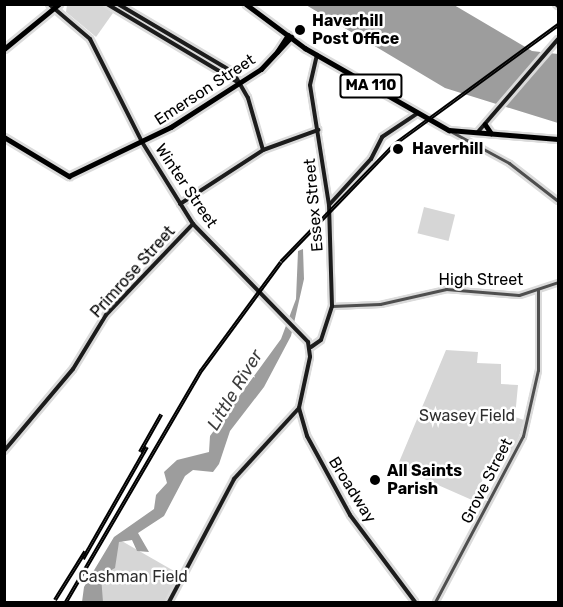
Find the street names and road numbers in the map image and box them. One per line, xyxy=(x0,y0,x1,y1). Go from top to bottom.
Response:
street label: Emerson Street xyxy=(151,50,259,130)
road number: MA 110 xyxy=(338,74,404,98)
street label: Winter Street xyxy=(151,140,221,232)
street label: Essex Street xyxy=(300,158,328,252)
street label: Primrose Street xyxy=(87,222,179,322)
street label: High Street xyxy=(439,270,523,290)
street label: Grove Street xyxy=(457,435,517,527)
street label: Broadway xyxy=(324,453,380,527)

